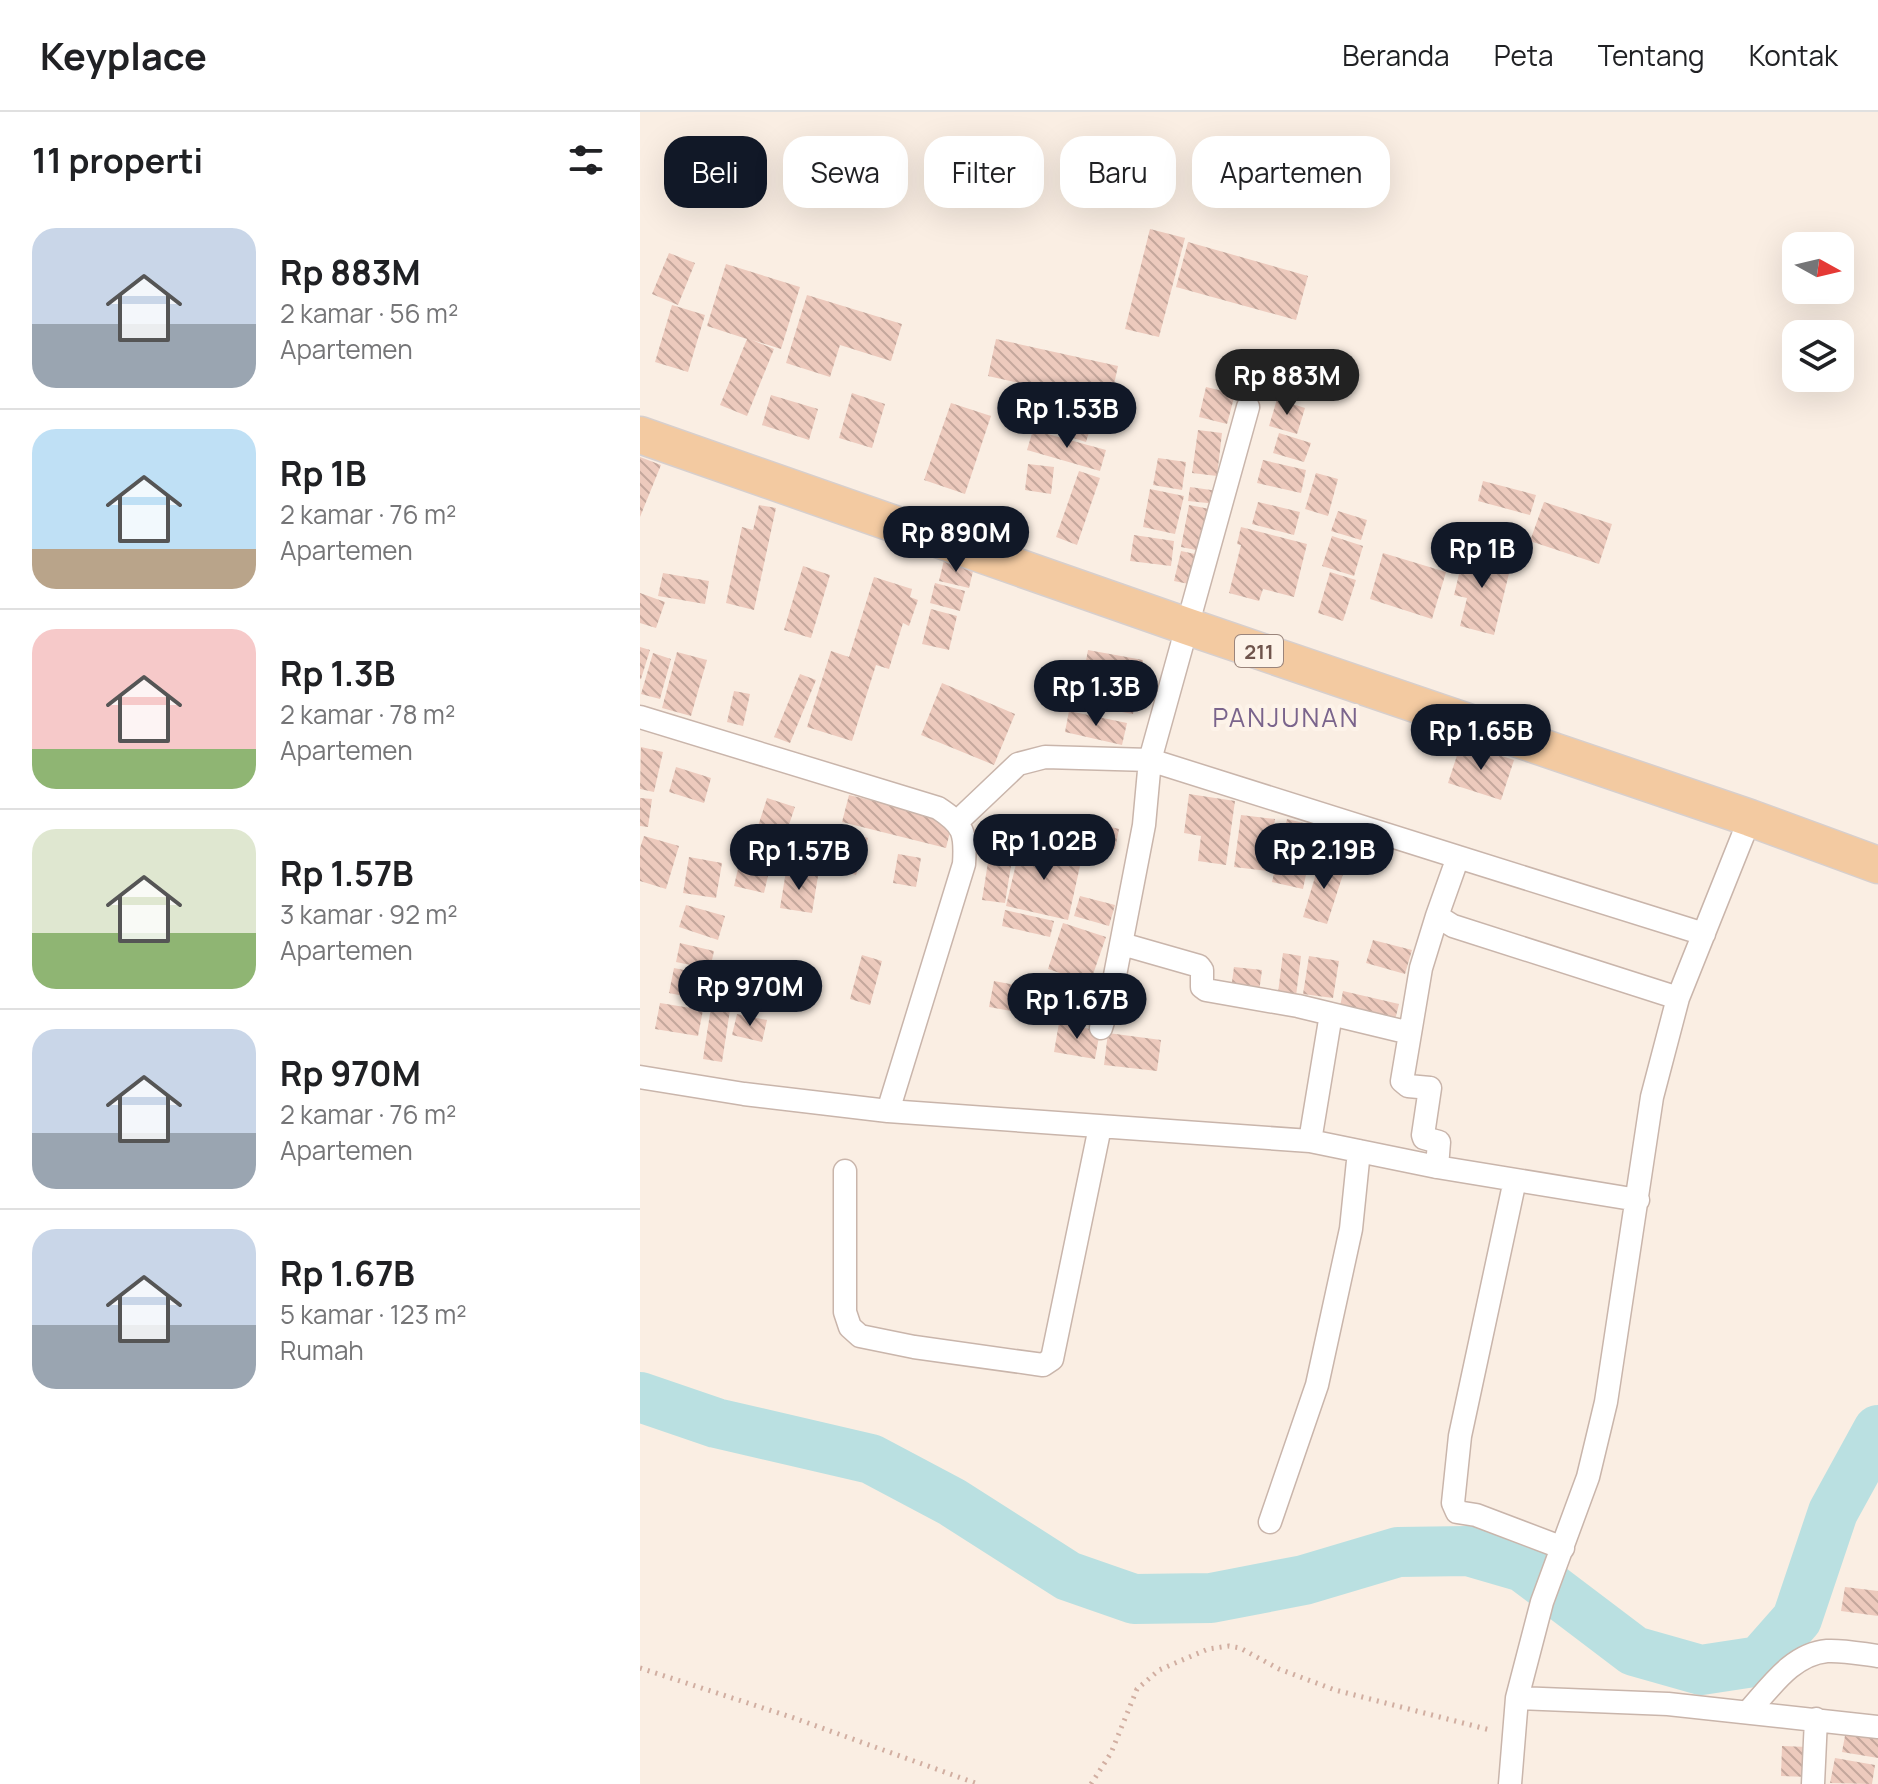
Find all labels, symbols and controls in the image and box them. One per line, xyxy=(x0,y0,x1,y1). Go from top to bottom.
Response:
text: Keyplace xyxy=(40,29,207,81)
text: Beranda xyxy=(1342,36,1450,74)
text: Peta xyxy=(1494,36,1554,74)
text: Tentang xyxy=(1598,36,1705,74)
text: Kontak xyxy=(1749,36,1838,74)
chip: Beli xyxy=(664,136,767,208)
chip: Sewa xyxy=(783,136,908,208)
chip: Filter xyxy=(924,136,1044,208)
chip: Baru xyxy=(1060,136,1176,208)
chip: Apartemen xyxy=(1192,136,1390,208)
text: 11 properti xyxy=(32,137,203,183)
icon: filters xyxy=(564,138,608,182)
north arrow xyxy=(1782,232,1854,304)
map controls xyxy=(1782,232,1854,392)
text: Rp 883M xyxy=(280,249,421,295)
icon: home xyxy=(96,260,192,356)
text: 2 kamar · 56 m² xyxy=(280,295,458,331)
button: layers xyxy=(1782,320,1854,392)
text: Apartemen xyxy=(280,331,413,367)
pin: Rp 883M xyxy=(1213,349,1361,417)
text: Rp 883M xyxy=(1233,357,1341,393)
pin: Rp 1.53B xyxy=(984,382,1150,450)
text: Rp 1.53B xyxy=(1015,390,1119,426)
text: Rp 1B xyxy=(280,450,367,496)
icon: home xyxy=(96,461,192,557)
text: 2 kamar · 76 m² xyxy=(280,496,456,532)
pin: Rp 890M xyxy=(882,506,1030,574)
text: Rp 890M xyxy=(901,514,1011,550)
pin: Rp 1B xyxy=(1426,522,1538,590)
text: Rp 1B xyxy=(1449,530,1515,566)
text: Apartemen xyxy=(280,532,413,568)
road number: 211 xyxy=(1235,635,1283,667)
text: Rp 1.3B xyxy=(280,650,395,696)
pin: Rp 1.3B xyxy=(1022,660,1170,728)
icon: home xyxy=(96,661,192,757)
text: Rp 1.3B xyxy=(1052,668,1140,704)
text: 2 kamar · 78 m² xyxy=(280,696,455,732)
district label: PANJUNAN xyxy=(1212,699,1360,735)
pin: Rp 1.65B xyxy=(1398,704,1564,772)
text: Rp 1.65B xyxy=(1429,712,1533,748)
text: Apartemen xyxy=(280,732,413,768)
pin: Rp 1.02B xyxy=(961,814,1127,882)
text: Rp 1.02B xyxy=(991,822,1097,858)
pin: Rp 2.19B xyxy=(1241,823,1407,891)
pin: Rp 1.57B xyxy=(716,824,882,892)
text: Rp 2.19B xyxy=(1273,831,1375,867)
text: Rp 1.57B xyxy=(748,832,850,868)
text: Rp 1.57B xyxy=(280,850,414,896)
icon: home xyxy=(96,861,192,957)
text: 3 kamar · 92 m² xyxy=(280,896,458,932)
text: Apartemen xyxy=(280,932,413,968)
pin: Rp 970M xyxy=(676,960,824,1028)
text: Rp 970M xyxy=(696,968,804,1004)
pin: Rp 1.67B xyxy=(994,973,1160,1041)
text: Rp 1.67B xyxy=(1025,981,1129,1017)
text: Rp 970M xyxy=(280,1050,421,1096)
icon: home xyxy=(96,1061,192,1157)
text: 2 kamar · 76 m² xyxy=(280,1096,456,1132)
text: Apartemen xyxy=(280,1132,413,1168)
text: Rp 1.67B xyxy=(280,1250,415,1296)
icon: home xyxy=(96,1261,192,1357)
text: 5 kamar · 123 m² xyxy=(280,1296,467,1332)
text: Rumah xyxy=(280,1332,364,1368)

